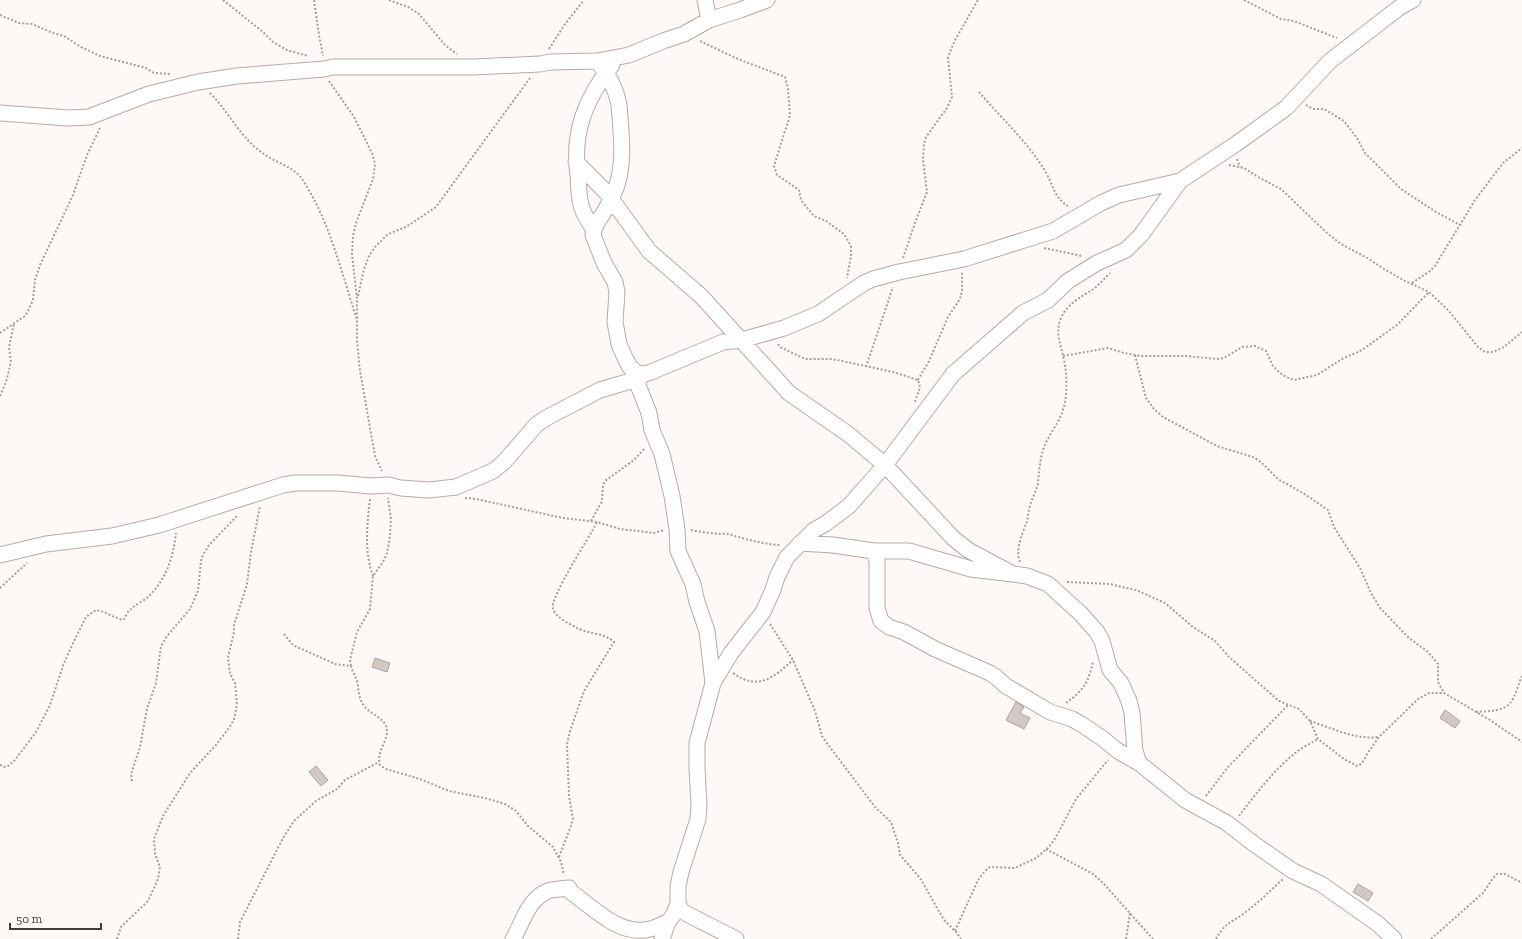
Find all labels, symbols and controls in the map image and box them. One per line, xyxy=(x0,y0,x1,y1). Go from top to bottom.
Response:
scale bar xyxy=(10,905,101,931)
text: 50 m xyxy=(16,912,43,926)

